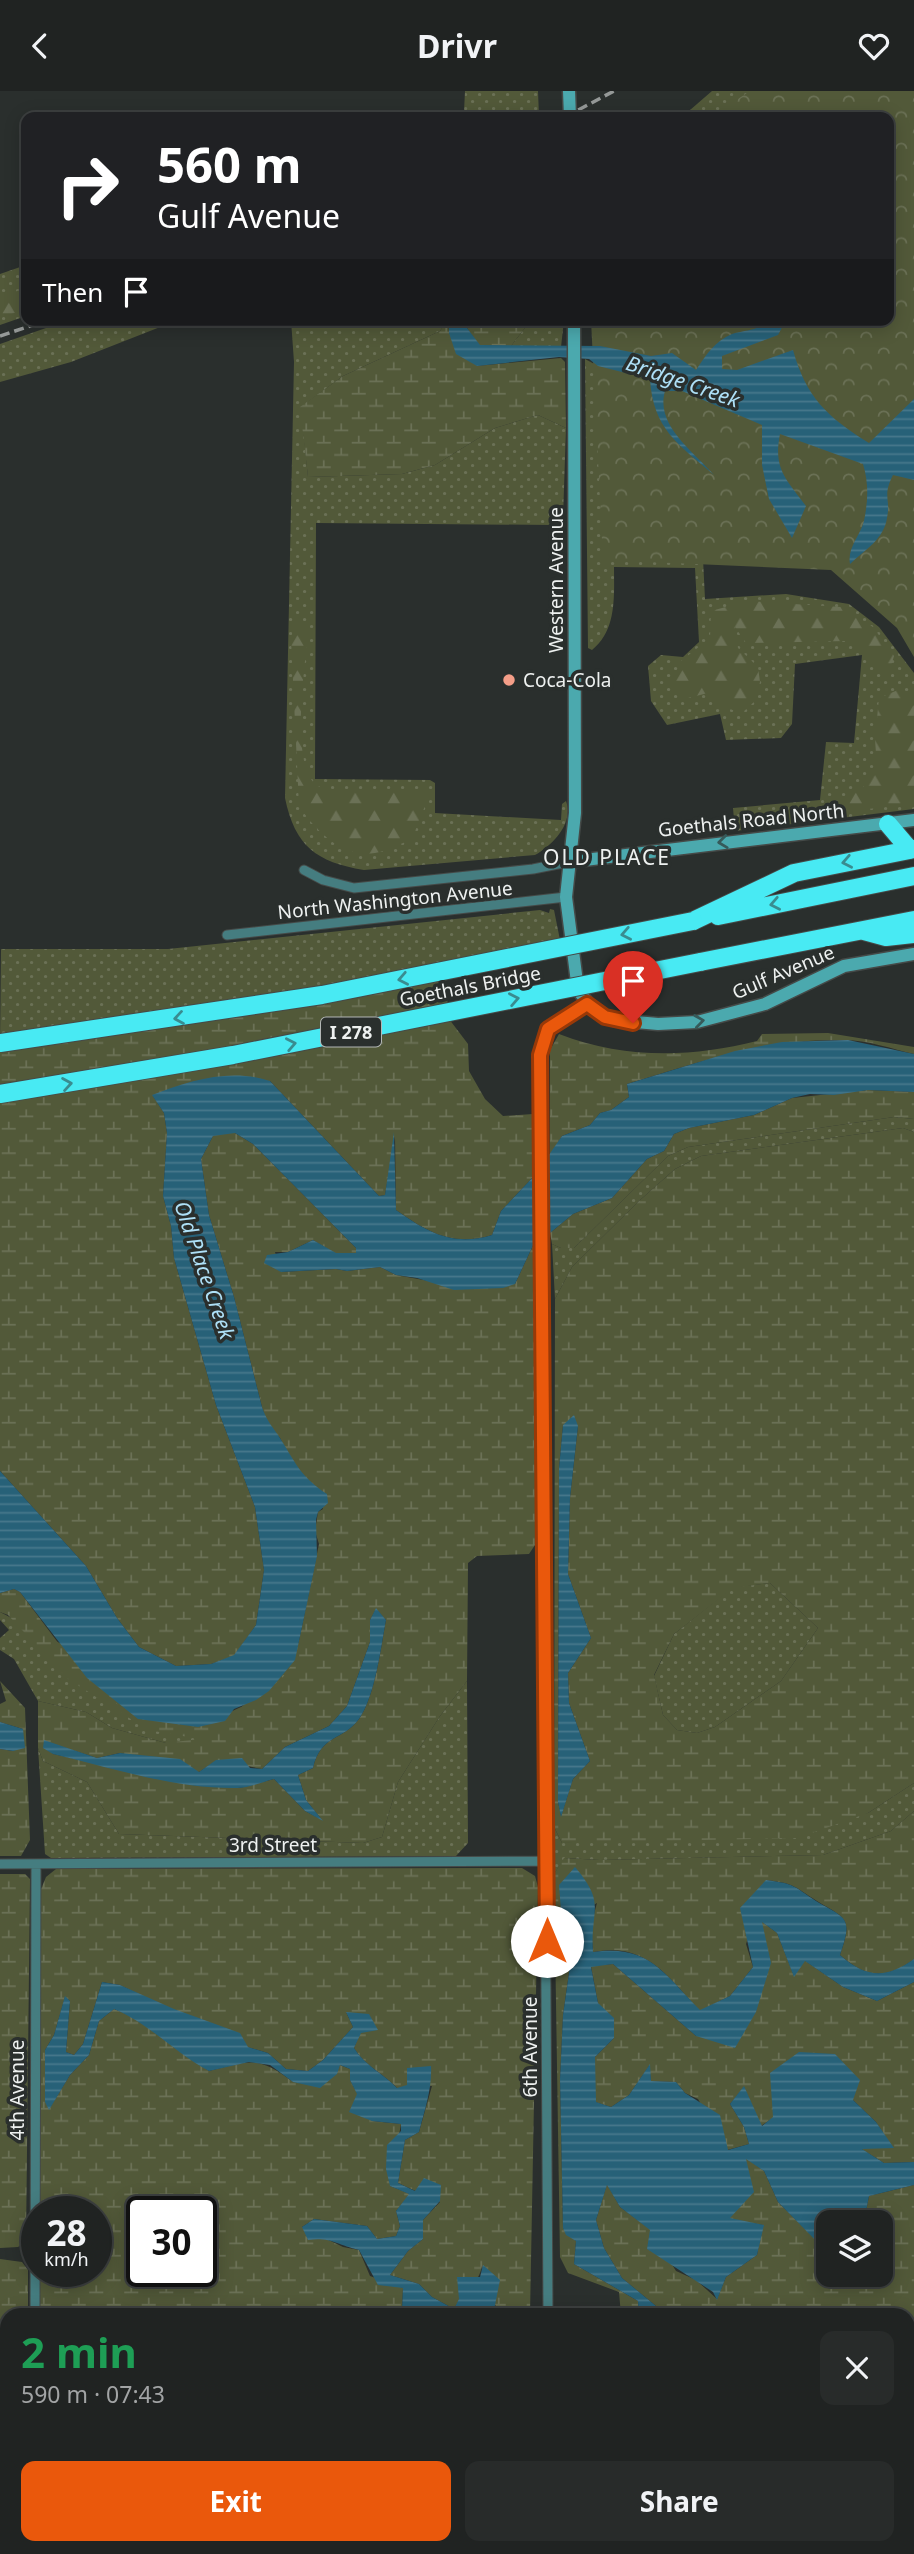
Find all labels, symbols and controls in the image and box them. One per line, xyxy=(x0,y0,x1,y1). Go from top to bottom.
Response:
text: Drivr xyxy=(417,24,497,67)
icon: back xyxy=(21,27,59,65)
icon: heart xyxy=(855,27,893,65)
text: 560 m xyxy=(157,131,302,197)
icon: right xyxy=(42,140,133,231)
text: Gulf Avenue xyxy=(157,194,340,237)
icon: arrive xyxy=(117,273,155,311)
text: Then xyxy=(42,274,103,310)
water label: Bridge Creek xyxy=(623,349,745,414)
street label: Western Avenue xyxy=(543,507,569,653)
place label: Coca-Cola xyxy=(523,667,611,693)
marker: Coca-Cola xyxy=(501,672,517,688)
street label: Goethals Road North xyxy=(657,797,845,843)
one-way arrow xyxy=(717,835,729,850)
district label: OLD PLACE xyxy=(543,843,671,871)
one-way arrow xyxy=(841,853,853,868)
street label: North Washington Avenue xyxy=(276,875,514,925)
one-way arrow xyxy=(769,896,781,911)
one-way arrow xyxy=(620,926,632,941)
street label: Gulf Avenue xyxy=(728,939,838,1005)
pin xyxy=(603,951,663,1023)
street label: Goethals Bridge xyxy=(397,960,543,1012)
icon: arrive xyxy=(614,962,652,1000)
one-way arrow xyxy=(397,971,409,986)
one-way arrow xyxy=(508,992,520,1007)
one-way arrow xyxy=(173,1010,185,1025)
one-way arrow xyxy=(693,1014,705,1029)
road number: I 278 xyxy=(321,1017,381,1047)
one-way arrow xyxy=(285,1037,297,1052)
one-way arrow xyxy=(62,1076,73,1091)
water label: Old Place Creek xyxy=(168,1197,242,1344)
street label: 3rd Street xyxy=(229,1832,317,1858)
position arrow xyxy=(510,1904,584,1978)
street label: 6th Avenue xyxy=(517,1996,543,2098)
street label: 4th Avenue xyxy=(4,2039,30,2141)
speed limit sign: 30 xyxy=(126,2196,217,2287)
text: 28 xyxy=(46,2209,87,2256)
map controls xyxy=(816,2210,893,2287)
button: layers xyxy=(816,2210,893,2287)
text: km/h xyxy=(44,2247,89,2271)
text: 2 min xyxy=(21,2323,137,2380)
button: close xyxy=(820,2331,894,2405)
text: 590 m · 07:43 xyxy=(21,2378,165,2410)
button: Exit xyxy=(21,2461,451,2541)
button: Share xyxy=(465,2461,894,2541)

